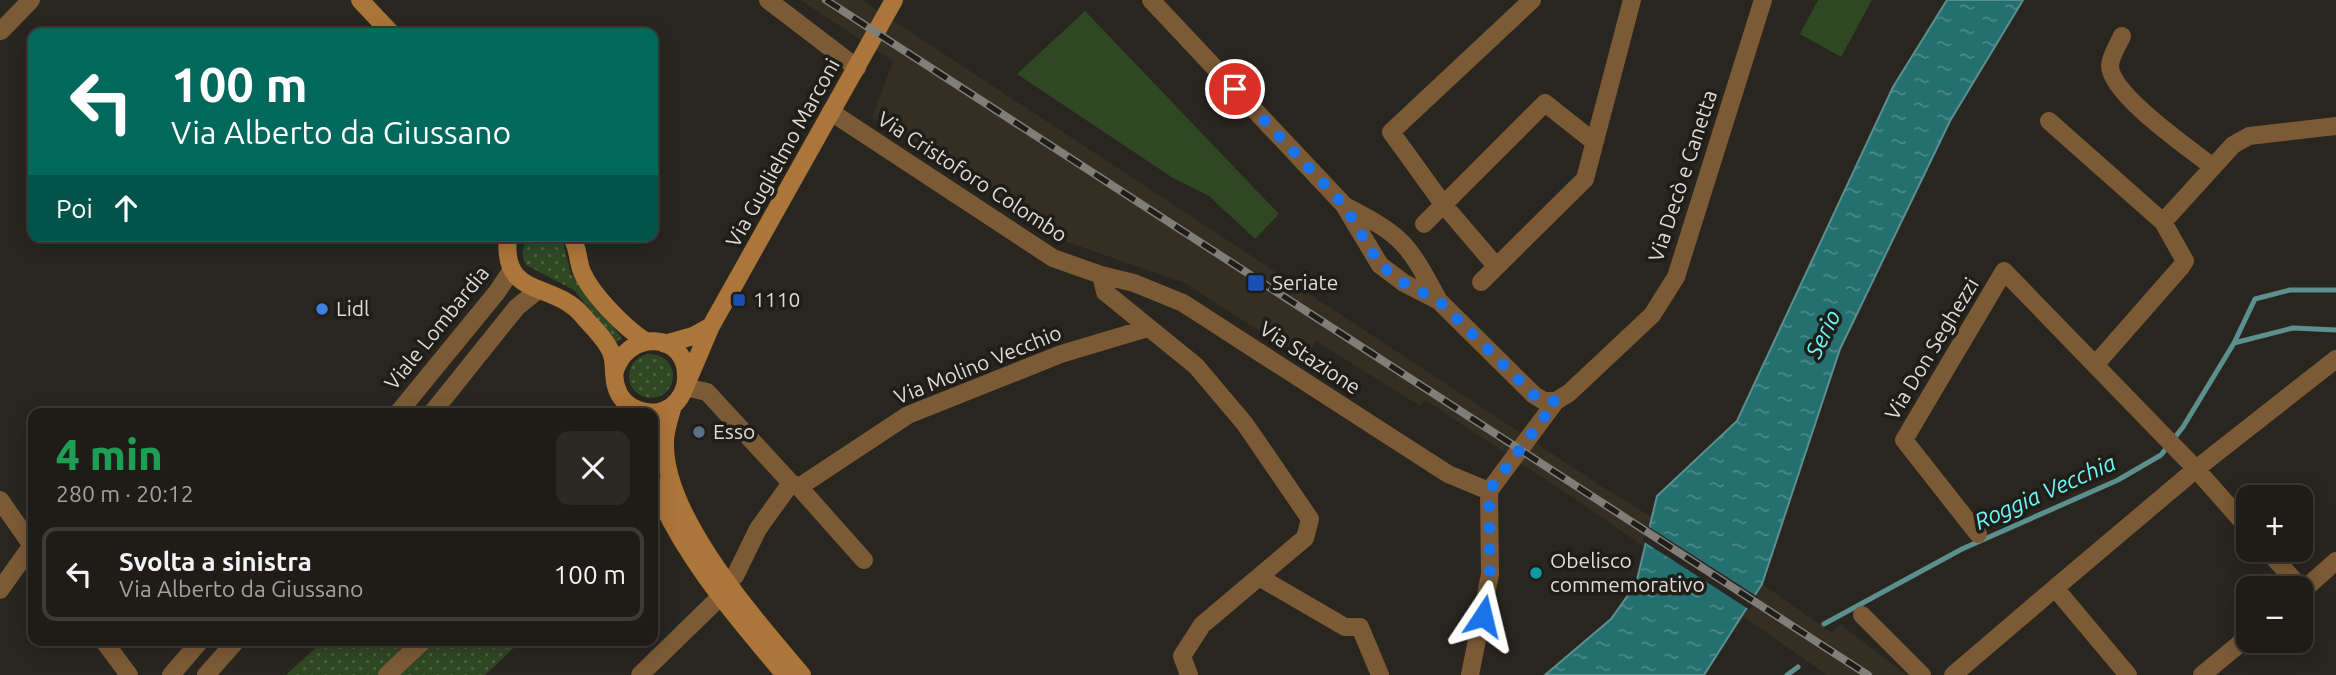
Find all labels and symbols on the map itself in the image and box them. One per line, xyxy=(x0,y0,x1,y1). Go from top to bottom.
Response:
street label: Via Guglielmo Marconi xyxy=(720,54,844,251)
pin xyxy=(1205,59,1265,119)
street label: Via Decò e Canetta xyxy=(1643,87,1721,264)
street label: Via Cristoforo Colombo xyxy=(873,106,1072,246)
street label: Viale Lombardia xyxy=(379,261,493,394)
place label: Seriate xyxy=(1272,270,1338,294)
marker: Seriate xyxy=(1246,273,1266,293)
street label: Via Don Seghezzi xyxy=(1879,273,1983,424)
place label: 1110 xyxy=(753,287,800,311)
marker: 1110 xyxy=(731,292,747,308)
place label: Lidl xyxy=(336,296,370,320)
marker: Lidl xyxy=(314,301,330,317)
water label: Serio xyxy=(1800,306,1845,363)
street label: Via Stazione xyxy=(1256,316,1365,399)
street label: Via Molino Vecchio xyxy=(891,320,1065,409)
place label: Esso xyxy=(713,419,755,443)
marker: Esso xyxy=(691,424,707,440)
water label: Roggia Vecchia xyxy=(1970,449,2119,534)
place label: Obelisco commemorativo xyxy=(1550,548,1705,596)
marker: Obelisco commemorativo xyxy=(1528,565,1544,581)
position arrow xyxy=(1446,579,1520,653)

